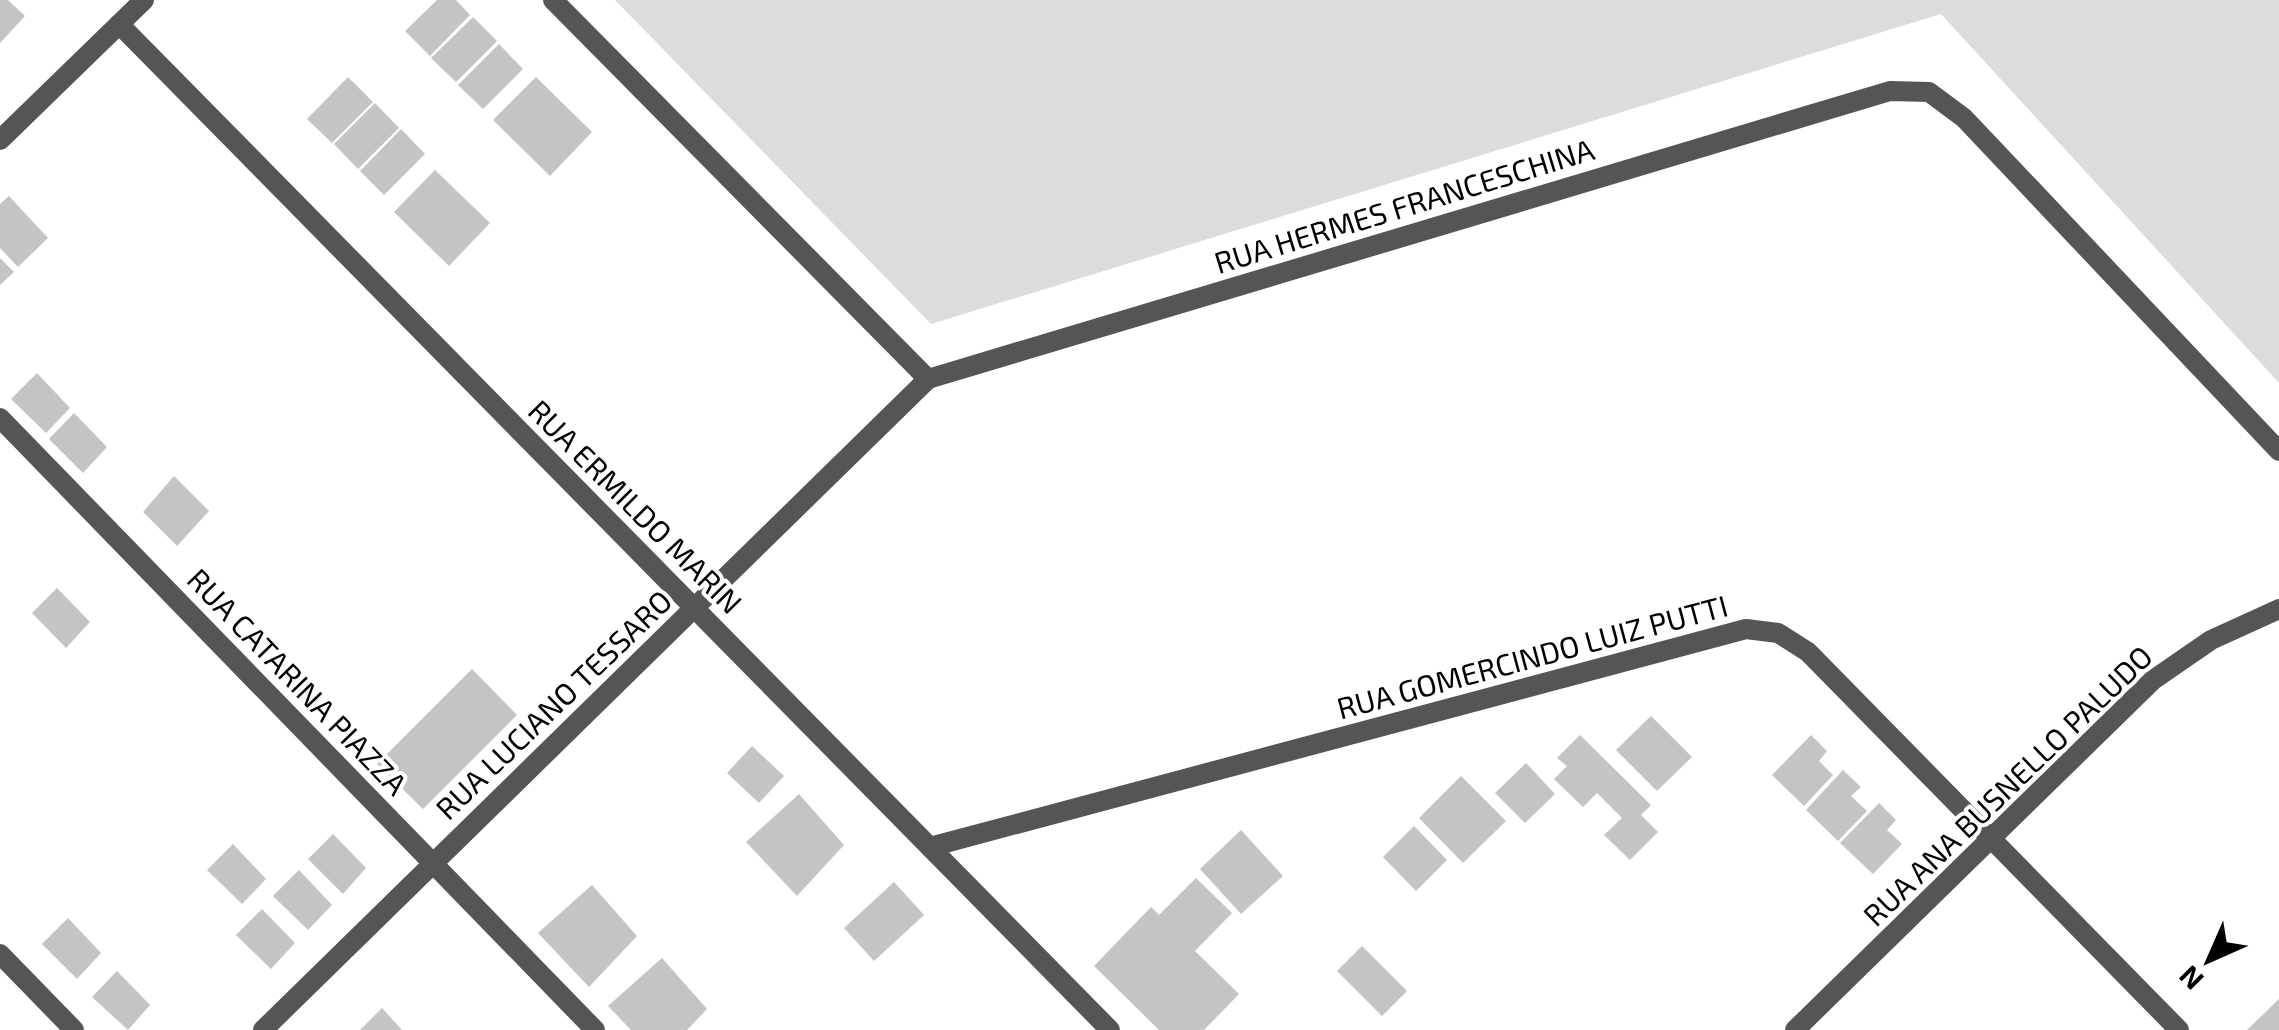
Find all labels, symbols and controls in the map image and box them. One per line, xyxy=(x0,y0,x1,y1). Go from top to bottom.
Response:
street label: RUA HERMES FRANCESCHINA xyxy=(1210,130,1599,280)
street label: RUA ERMILDO MARIN xyxy=(522,392,750,620)
street label: RUA CATARINA PIAZZA xyxy=(181,560,416,802)
street label: RUA LUCIANO TESSARO xyxy=(428,582,678,826)
street label: RUA GOMERCINDO LUIZ PUTTI xyxy=(1333,586,1731,726)
street label: RUA ANA BUSNELLO PALUDO xyxy=(1855,638,2159,932)
north arrow xyxy=(2159,910,2259,1010)
text: N xyxy=(2171,959,2210,998)

